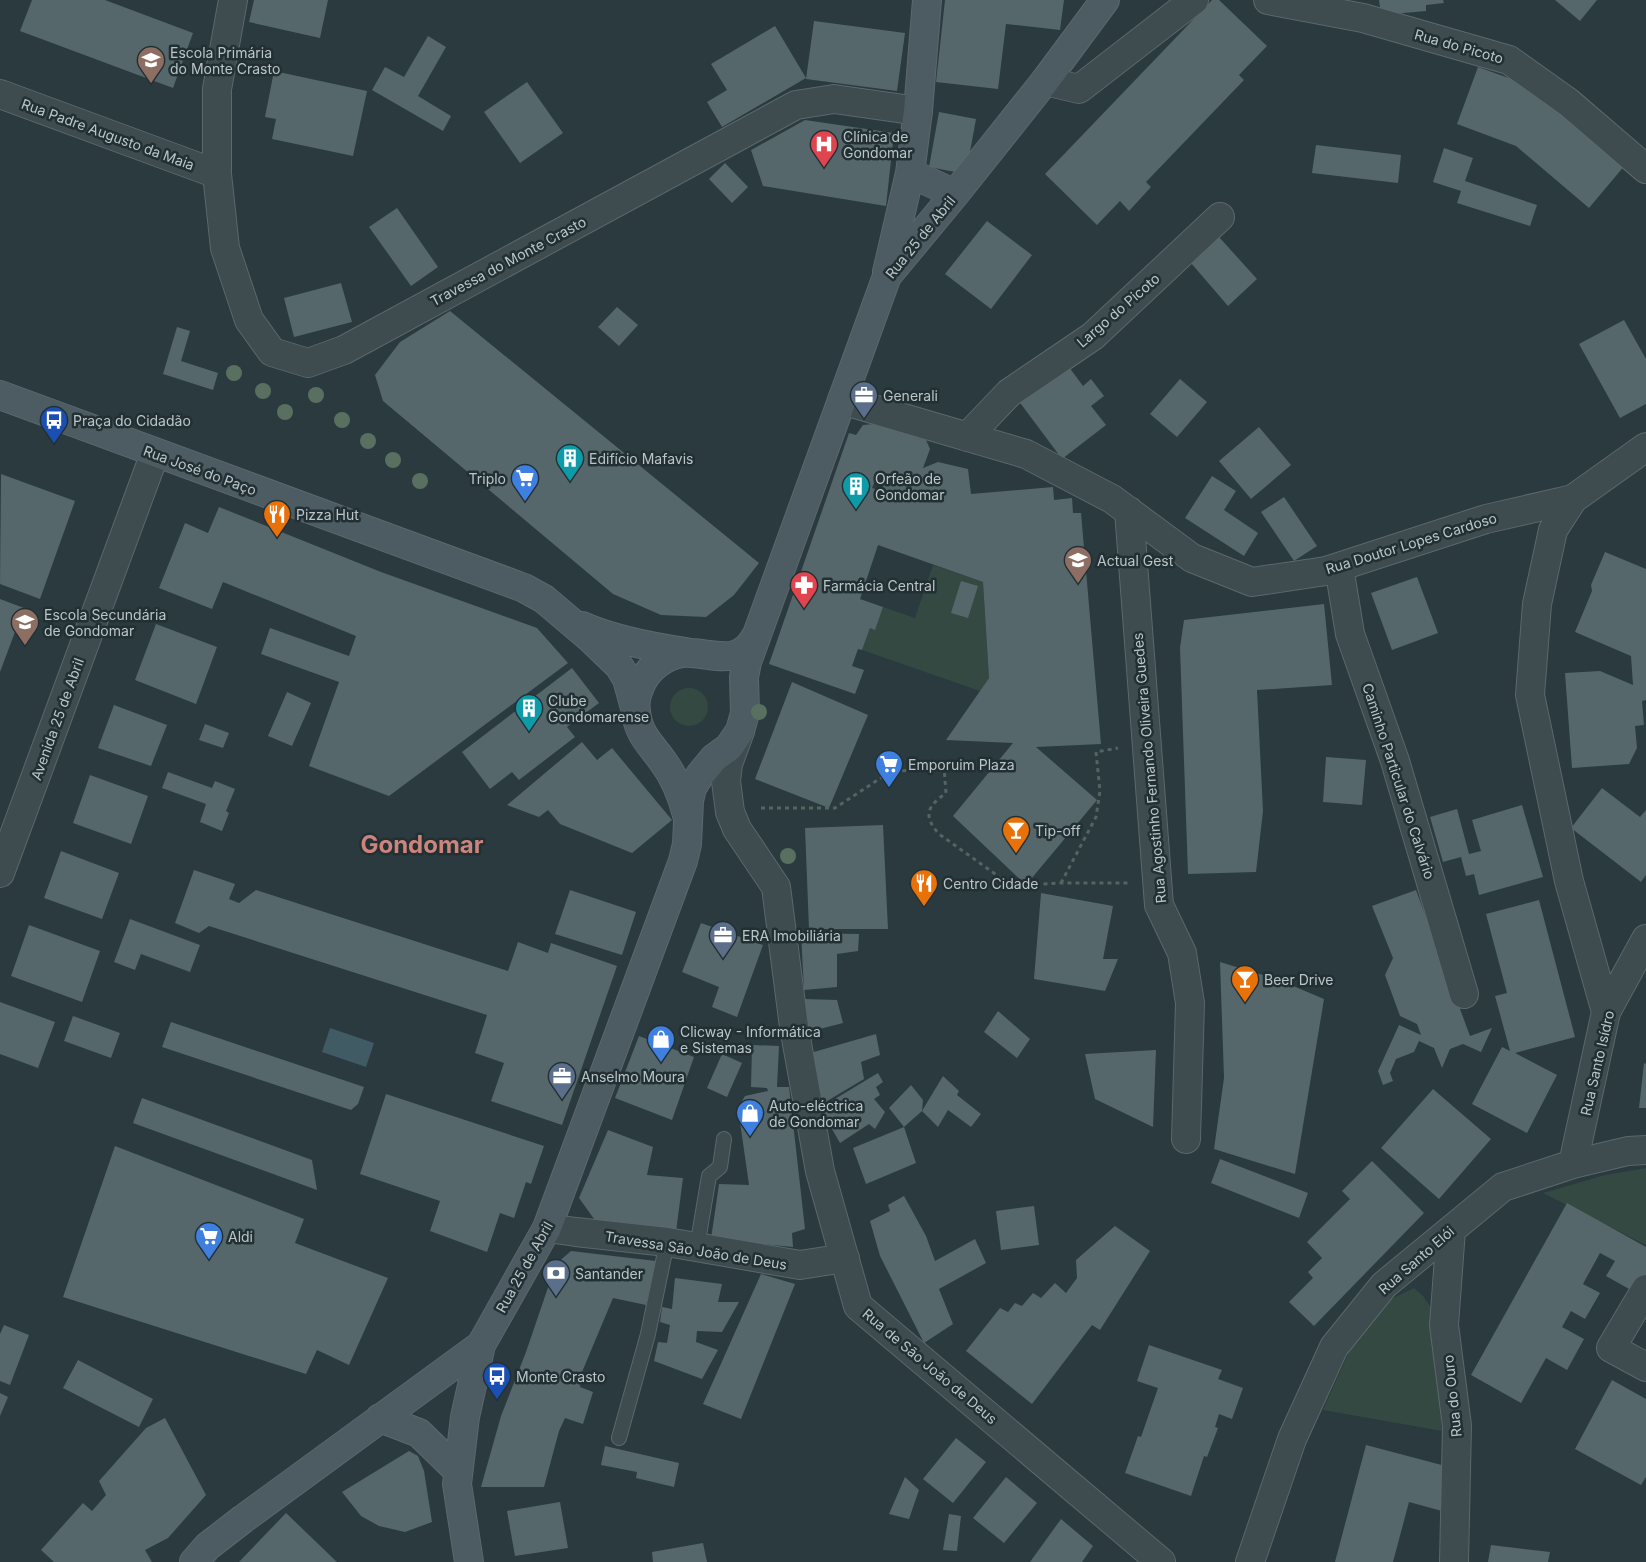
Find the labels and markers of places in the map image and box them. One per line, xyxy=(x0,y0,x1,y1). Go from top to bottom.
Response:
place label: Escola Primária do Monte Crasto xyxy=(170,44,280,77)
school or university icon: Escola Primária do Monte Crasto xyxy=(136,45,166,84)
place label: Clínica de Gondomar xyxy=(843,128,912,161)
hospital icon: Clínica de Gondomar xyxy=(809,129,839,168)
office icon: Generali xyxy=(849,380,879,419)
place label: Generali xyxy=(883,387,938,404)
bus stop icon: Praça do Cidadão xyxy=(39,405,69,444)
place label: Praça do Cidadão xyxy=(73,412,191,429)
building icon: Edifício Mafavis xyxy=(555,443,585,482)
place label: Edifício Mafavis xyxy=(589,450,693,467)
supermarket icon: Triplo xyxy=(510,463,540,502)
place label: Triplo xyxy=(469,470,506,487)
place label: Orfeão de Gondomar xyxy=(875,470,944,503)
building icon: Orfeão de Gondomar xyxy=(841,471,871,510)
restaurant icon: Pizza Hut xyxy=(262,499,292,538)
place label: Pizza Hut xyxy=(296,506,359,523)
school or university icon: Actual Gest xyxy=(1063,545,1093,584)
place label: Actual Gest xyxy=(1097,552,1174,569)
pharmacy icon: Farmácia Central xyxy=(789,570,819,609)
place label: Farmácia Central xyxy=(823,577,935,594)
place label: Escola Secundária de Gondomar xyxy=(44,606,166,639)
school or university icon: Escola Secundária de Gondomar xyxy=(10,607,40,646)
place label: Clube Gondomarense xyxy=(548,692,649,725)
building icon: Clube Gondomarense xyxy=(514,693,544,732)
supermarket icon: Emporuim Plaza xyxy=(874,749,904,788)
place label: Emporuim Plaza xyxy=(908,756,1015,773)
bar icon: Tip-off xyxy=(1001,815,1031,854)
place label: Tip-off xyxy=(1035,822,1081,839)
restaurant icon: Centro Cidade xyxy=(909,868,939,907)
place label: Centro Cidade xyxy=(943,875,1038,892)
office icon: ERA Imobiliária xyxy=(708,920,738,959)
place label: ERA Imobiliária xyxy=(742,927,841,944)
bar icon: Beer Drive xyxy=(1230,964,1260,1003)
place label: Beer Drive xyxy=(1264,971,1333,988)
place label: Clicway - Informática e Sistemas xyxy=(680,1023,821,1056)
shop icon: Clicway - Informática e Sistemas xyxy=(646,1024,676,1063)
office icon: Anselmo Moura xyxy=(547,1061,577,1100)
place label: Anselmo Moura xyxy=(581,1068,685,1085)
place label: Auto-eléctrica de Gondomar xyxy=(769,1097,863,1130)
shop icon: Auto-eléctrica de Gondomar xyxy=(735,1098,765,1137)
supermarket icon: Aldi xyxy=(194,1221,224,1260)
place label: Aldi xyxy=(228,1228,253,1245)
bank icon: Santander xyxy=(541,1258,571,1297)
place label: Santander xyxy=(575,1265,643,1282)
bus stop icon: Monte Crasto xyxy=(482,1361,512,1400)
place label: Monte Crasto xyxy=(516,1368,605,1385)

